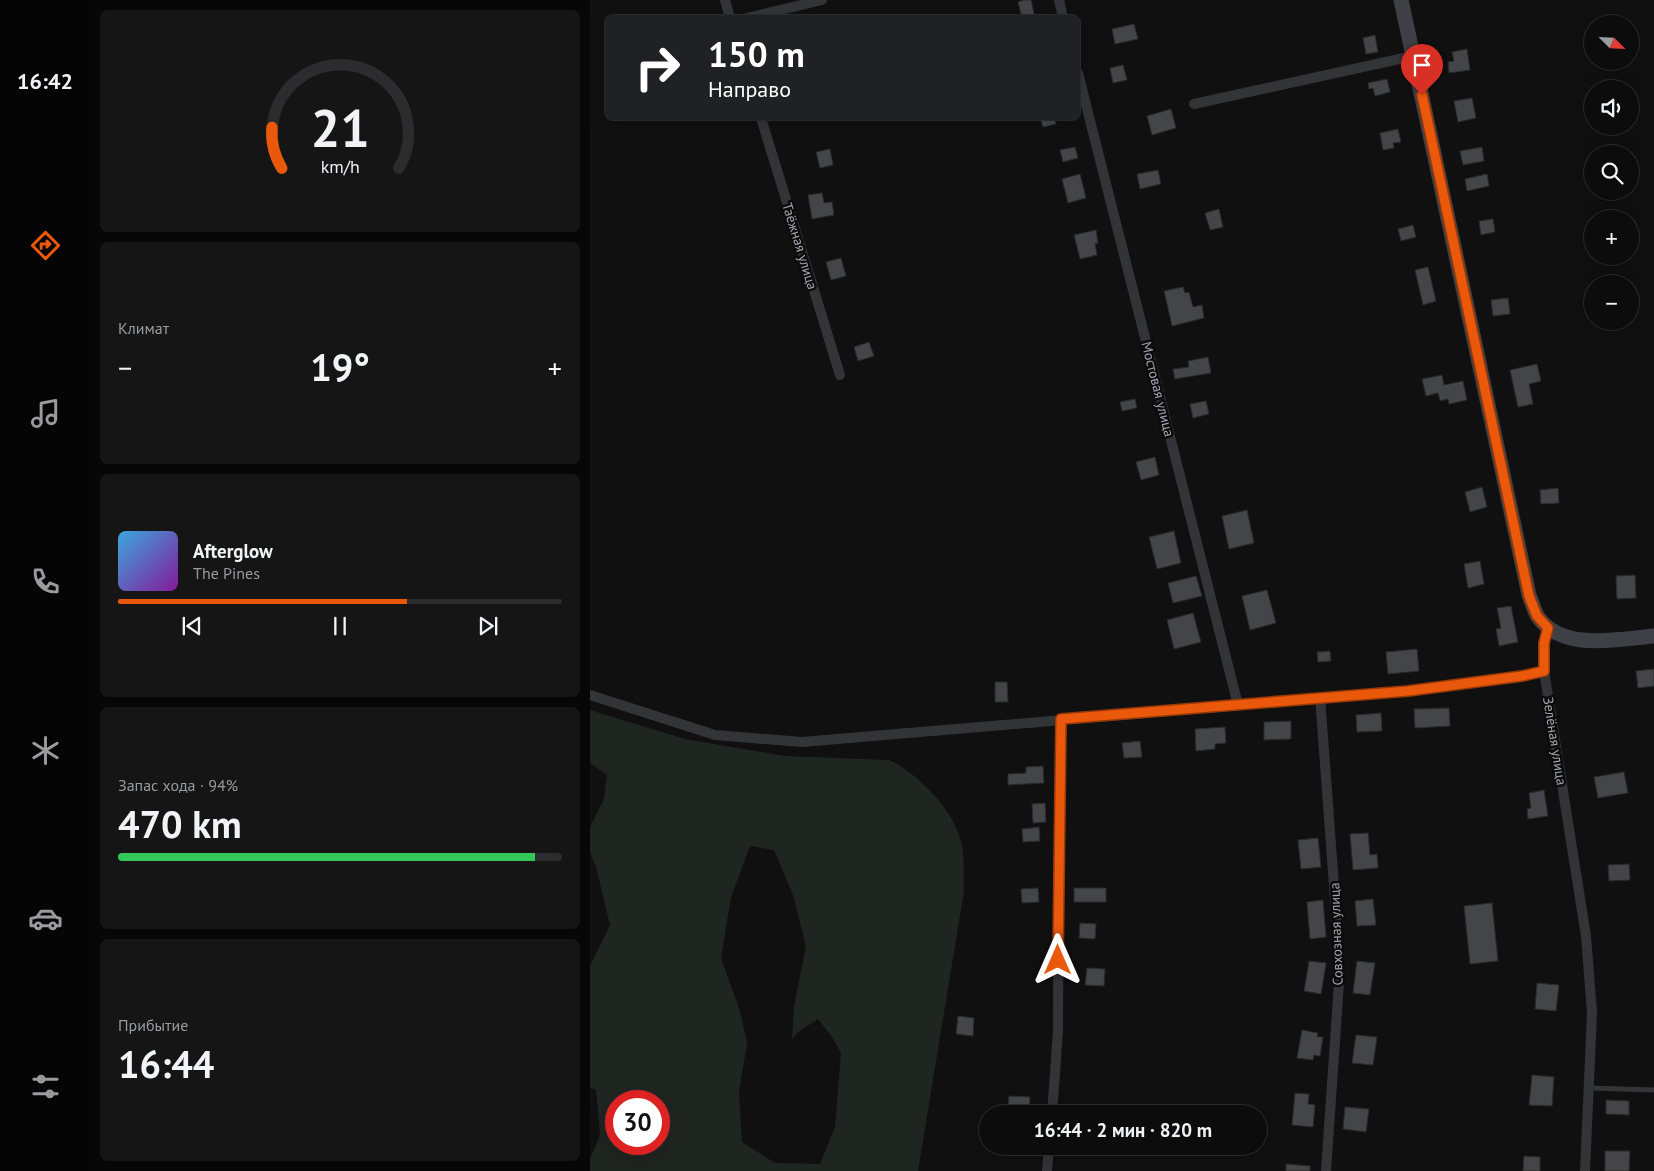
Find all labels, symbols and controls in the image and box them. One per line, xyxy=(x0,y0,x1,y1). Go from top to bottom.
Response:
north arrow xyxy=(1584,15,1639,70)
map controls xyxy=(1584,15,1639,330)
text: 150 m xyxy=(708,31,805,77)
icon: right xyxy=(625,35,690,100)
pin xyxy=(1401,44,1443,95)
icon: arrive xyxy=(1408,51,1436,79)
text: 16:42 xyxy=(17,67,73,95)
text: Направо xyxy=(708,75,791,103)
button: sound xyxy=(1584,80,1639,135)
text: 21 xyxy=(311,94,369,161)
button: search xyxy=(1584,145,1639,200)
text: km/h xyxy=(320,155,360,178)
street label: Таёжная улица xyxy=(778,200,822,292)
button: + xyxy=(1584,210,1639,265)
icon: directions xyxy=(28,228,63,263)
button: − xyxy=(1584,275,1639,330)
text: Климат xyxy=(118,318,169,338)
street label: Мостовая улица xyxy=(1137,340,1179,439)
text: 19° xyxy=(310,342,370,391)
text: − xyxy=(118,349,132,386)
text: + xyxy=(548,349,562,386)
icon: music xyxy=(28,396,63,431)
text: Afterglow xyxy=(193,539,273,563)
text: The Pines xyxy=(193,563,260,583)
icon: phone xyxy=(28,564,63,599)
icon: previous xyxy=(178,612,206,640)
icon: pause xyxy=(326,612,354,640)
icon: next xyxy=(474,612,502,640)
street label: Зелёная улица xyxy=(1539,696,1571,786)
icon: climate xyxy=(28,733,63,768)
text: Запас хода · 94% xyxy=(118,775,238,795)
text: 470 km xyxy=(118,799,242,848)
street label: Совхозная улица xyxy=(1325,882,1347,986)
icon: car xyxy=(28,901,63,936)
position arrow xyxy=(1031,933,1083,985)
text: Прибытие xyxy=(118,1015,188,1035)
text: 16:44 xyxy=(118,1039,214,1088)
icon: filters xyxy=(28,1069,63,1104)
speed limit sign: 30 xyxy=(605,1090,670,1155)
text: 16:44 · 2 мин · 820 m xyxy=(1034,1118,1212,1142)

